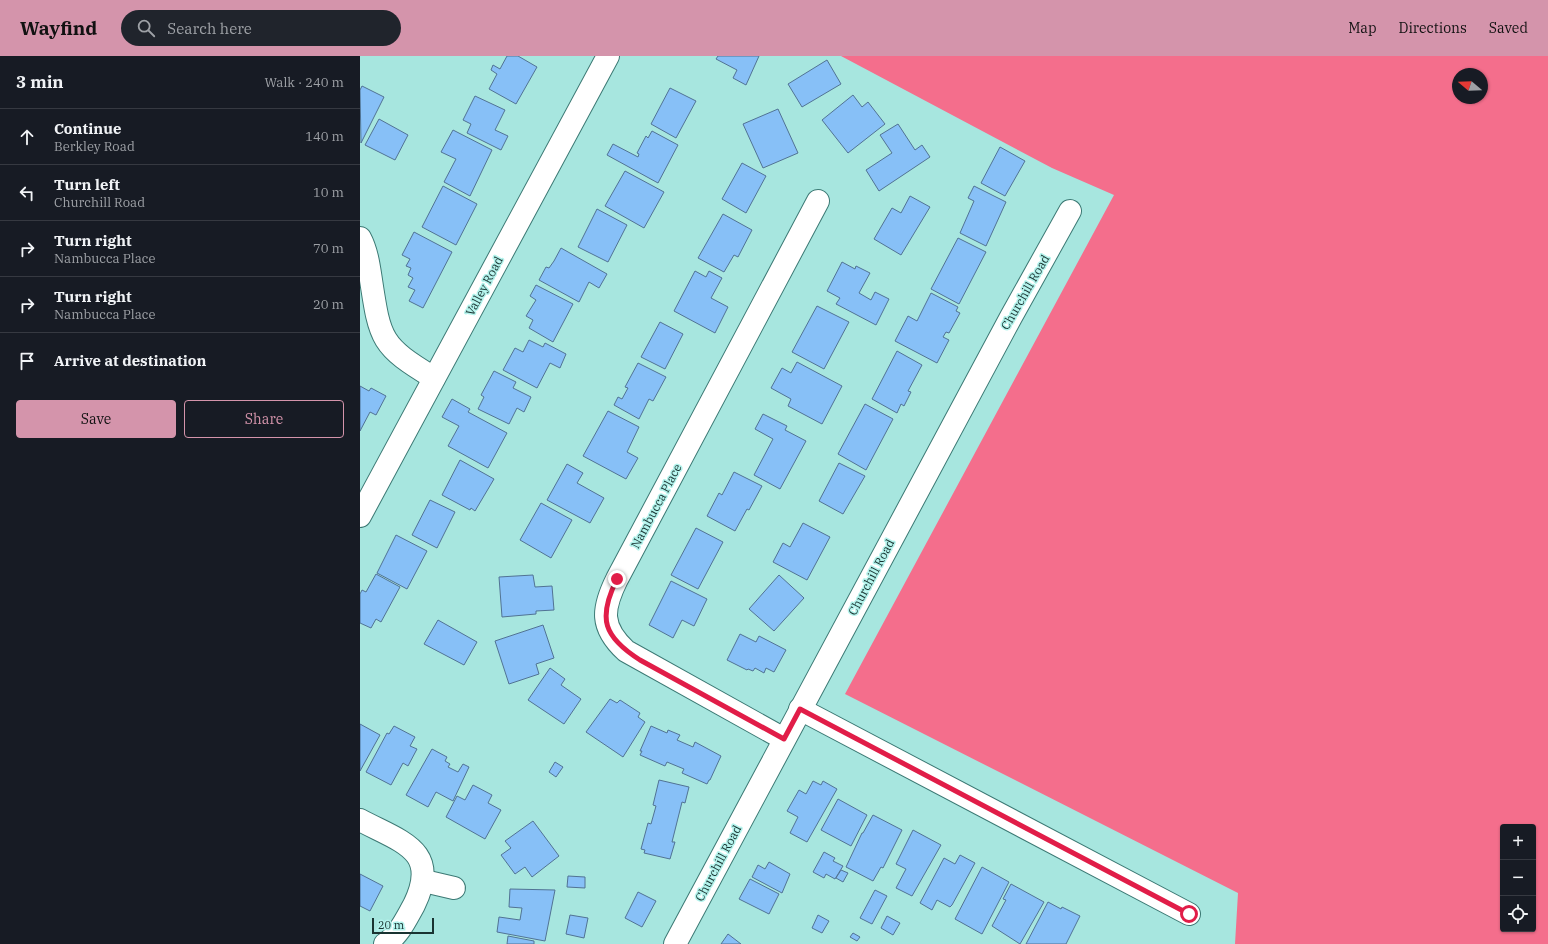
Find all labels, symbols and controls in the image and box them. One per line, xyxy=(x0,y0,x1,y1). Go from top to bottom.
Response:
search box xyxy=(121,10,401,46)
text: Wayfind xyxy=(20,16,97,40)
icon: search xyxy=(135,17,157,39)
text: Search here xyxy=(167,19,252,38)
text: Map xyxy=(1348,19,1377,37)
text: Directions xyxy=(1399,19,1467,37)
text: Saved xyxy=(1489,19,1528,37)
north arrow xyxy=(1452,68,1488,104)
text: 3 min xyxy=(16,71,64,93)
text: Walk · 240 m xyxy=(265,74,344,91)
text: Continue xyxy=(54,119,121,138)
icon: ahead xyxy=(16,126,38,148)
text: 140 m xyxy=(305,128,344,145)
text: Berkley Road xyxy=(54,138,135,155)
text: Turn left xyxy=(54,175,120,194)
icon: left xyxy=(16,182,38,204)
text: 10 m xyxy=(313,184,344,201)
text: Churchill Road xyxy=(54,194,145,211)
text: Turn right xyxy=(54,231,132,250)
icon: right xyxy=(16,238,38,260)
text: 70 m xyxy=(313,240,344,257)
text: Nambucca Place xyxy=(54,250,155,267)
street label: Churchill Road xyxy=(997,252,1053,332)
street label: Valley Road xyxy=(462,254,506,318)
text: Turn right xyxy=(54,287,132,306)
icon: right xyxy=(16,294,38,316)
text: 20 m xyxy=(313,296,344,313)
text: Nambucca Place xyxy=(54,306,155,323)
icon: arrive xyxy=(16,350,38,372)
text: Arrive at destination xyxy=(54,351,206,370)
button: Save xyxy=(16,400,176,438)
button: Share xyxy=(184,400,344,438)
street label: Nambucca Place xyxy=(627,461,685,551)
street label: Churchill Road xyxy=(845,536,897,618)
route end xyxy=(608,570,626,588)
street label: Churchill Road xyxy=(692,822,744,904)
map controls xyxy=(1500,824,1536,932)
button: + xyxy=(1500,824,1536,860)
button: − xyxy=(1500,860,1536,896)
button: locate xyxy=(1500,896,1536,932)
route start xyxy=(1180,905,1198,923)
scale bar xyxy=(372,916,434,935)
text: 20 m xyxy=(378,918,404,932)

